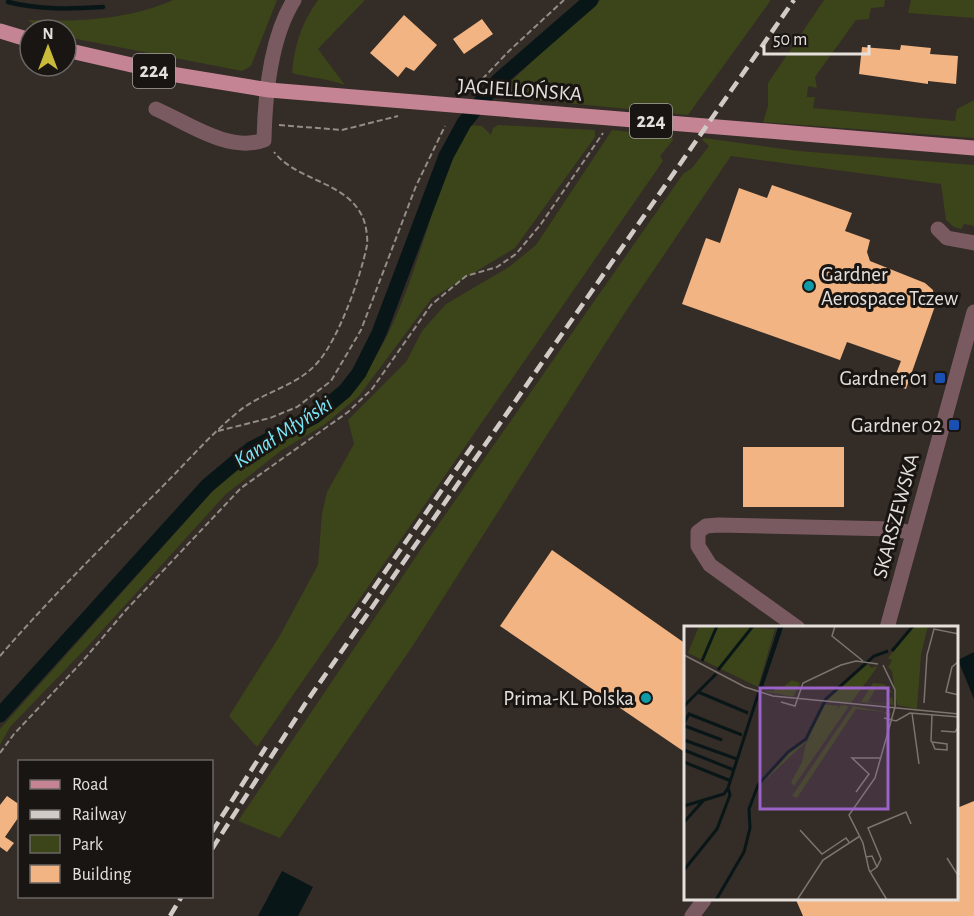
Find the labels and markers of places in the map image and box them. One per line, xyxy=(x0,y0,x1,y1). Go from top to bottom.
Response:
place label: Gardner Aerospace Tczew xyxy=(821,264,958,309)
marker: Gardner Aerospace Tczew xyxy=(802,279,816,293)
place label: Gardner 01 xyxy=(839,368,928,389)
marker: Gardner 01 xyxy=(933,371,947,385)
place label: Gardner 02 xyxy=(851,415,942,436)
marker: Gardner 02 xyxy=(947,418,961,432)
place label: Prima-KL Polska xyxy=(503,688,634,709)
marker: Prima-KL Polska xyxy=(639,691,653,705)

